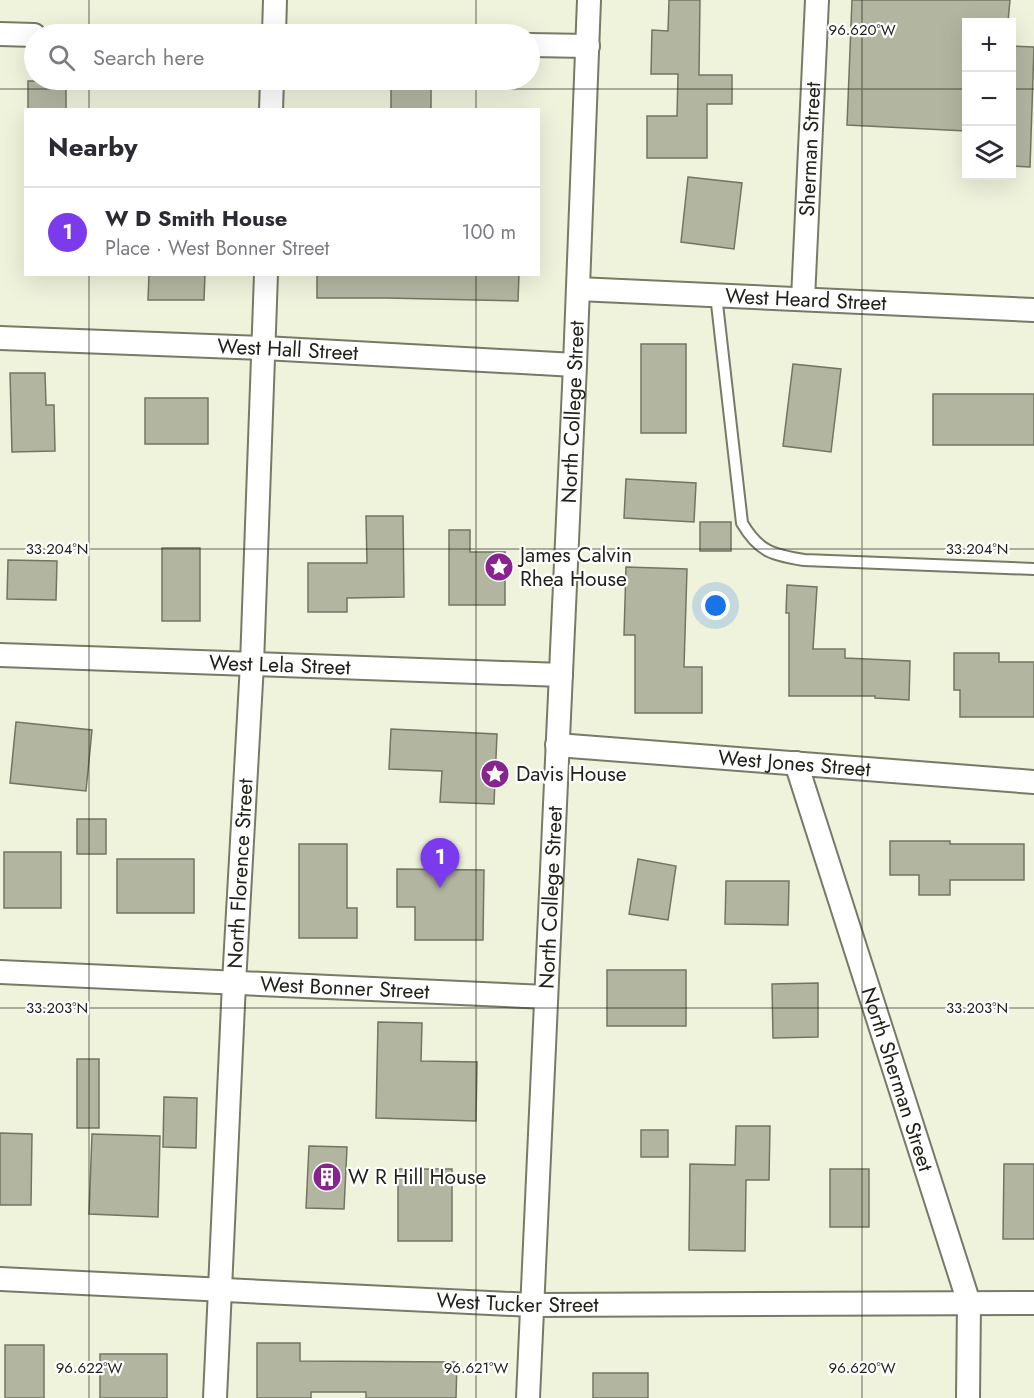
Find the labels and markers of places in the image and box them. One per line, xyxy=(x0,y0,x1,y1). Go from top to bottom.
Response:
place label: James Calvin Rhea House xyxy=(517,540,632,594)
place icon: James Calvin Rhea House xyxy=(483,551,515,583)
place icon: Davis House xyxy=(479,758,511,790)
place label: Davis House xyxy=(516,759,627,789)
pin: 1 xyxy=(420,838,460,888)
building icon: W R Hill House xyxy=(311,1161,343,1193)
place label: W R Hill House xyxy=(348,1162,487,1192)

